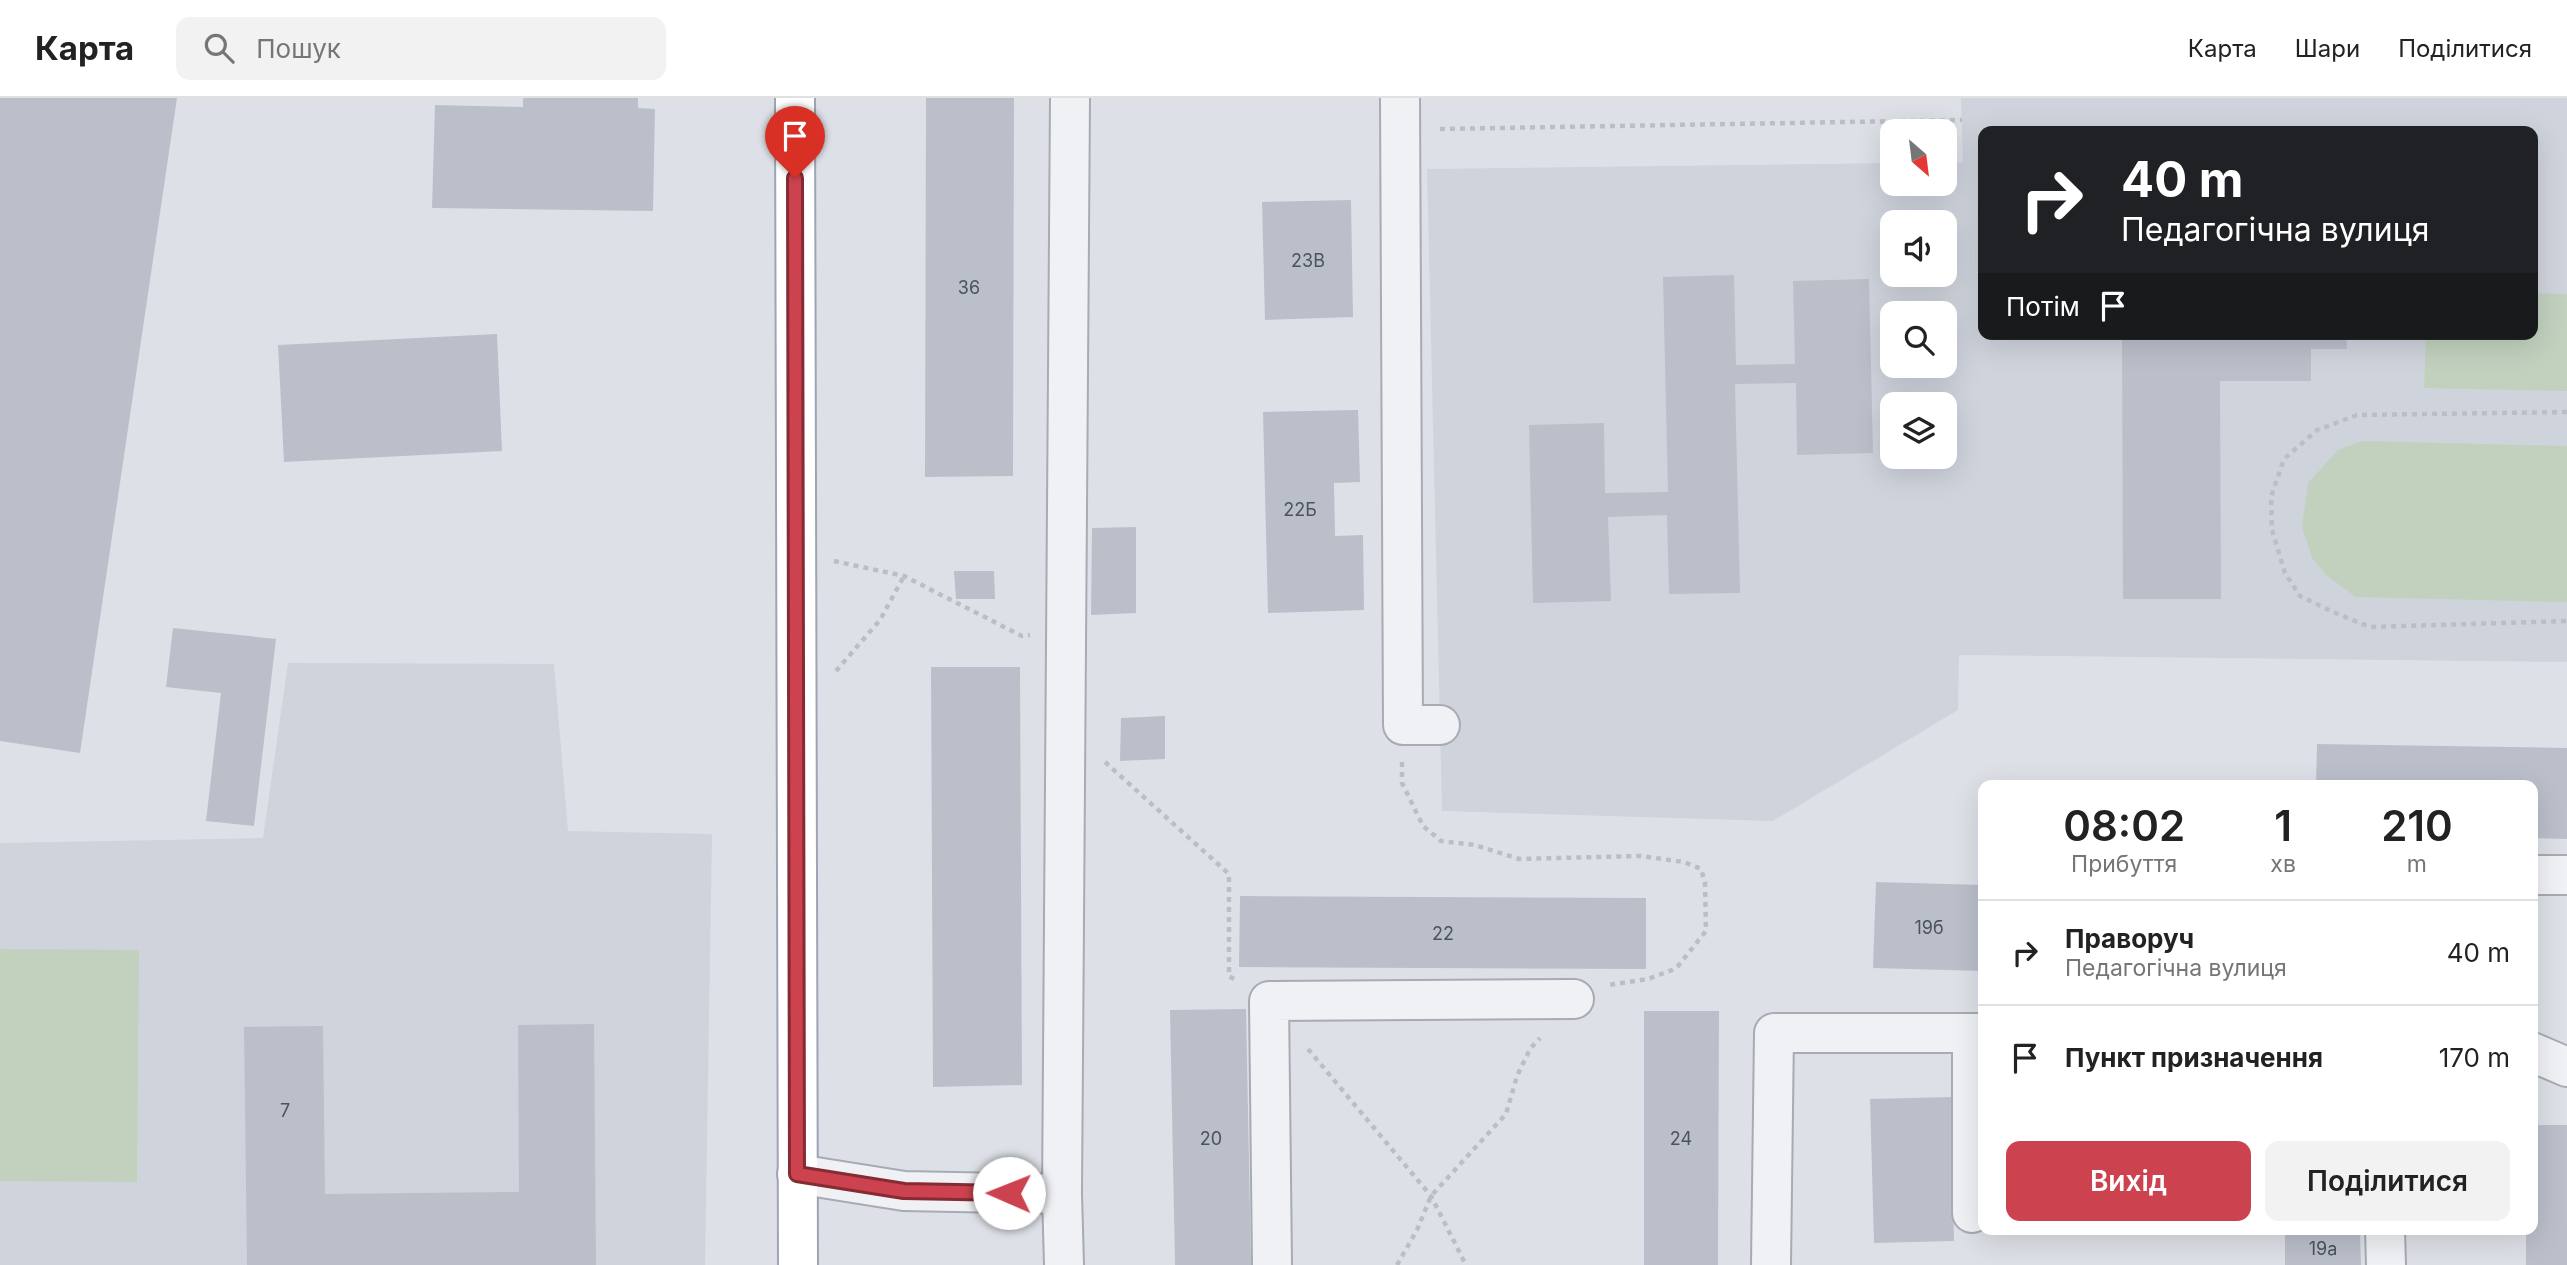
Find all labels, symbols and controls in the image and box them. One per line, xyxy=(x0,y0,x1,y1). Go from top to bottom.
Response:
search box xyxy=(176,17,666,80)
text: Карта xyxy=(35,28,134,68)
icon: search xyxy=(200,29,238,67)
text: Пошук xyxy=(256,33,341,64)
text: Карта xyxy=(2188,34,2257,63)
text: Шари xyxy=(2295,34,2360,63)
text: Поділитися xyxy=(2398,34,2532,63)
pin xyxy=(765,106,825,178)
icon: arrive xyxy=(776,117,814,155)
north arrow xyxy=(1880,119,1956,196)
map controls xyxy=(1880,119,1957,469)
text: 40 m xyxy=(2121,150,2244,209)
icon: right xyxy=(2006,154,2097,245)
button: sound xyxy=(1880,210,1957,287)
text: Педагогічна вулиця xyxy=(2121,210,2429,249)
house number: 23В xyxy=(1291,250,1325,271)
house number: 36 xyxy=(958,277,980,298)
icon: arrive xyxy=(2094,287,2132,325)
text: Потім xyxy=(2006,291,2080,322)
button: search xyxy=(1880,301,1957,378)
button: layers xyxy=(1880,392,1957,469)
house number: 22Б xyxy=(1283,499,1317,520)
text: 08:02 xyxy=(2063,800,2185,851)
text: 1 xyxy=(2274,800,2292,851)
text: 210 xyxy=(2381,800,2453,851)
text: Прибуття xyxy=(2071,850,2177,878)
text: хв xyxy=(2270,850,2296,878)
text: m xyxy=(2407,850,2427,878)
house number: 19б xyxy=(1914,917,1944,938)
house number: 22 xyxy=(1432,923,1454,944)
text: Праворуч xyxy=(2065,923,2194,954)
icon: right xyxy=(2006,934,2044,972)
text: 40 m xyxy=(2447,937,2510,968)
text: Педагогічна вулиця xyxy=(2065,954,2287,982)
icon: arrive xyxy=(2006,1039,2044,1077)
text: Пункт призначення xyxy=(2065,1042,2323,1073)
text: 170 m xyxy=(2439,1042,2510,1073)
house number: 7 xyxy=(280,1100,290,1121)
house number: 20 xyxy=(1200,1128,1222,1149)
house number: 24 xyxy=(1670,1128,1692,1149)
button: Вихід xyxy=(2006,1141,2251,1221)
button: Поділитися xyxy=(2265,1141,2510,1221)
position arrow xyxy=(972,1156,1046,1230)
house number: 19а xyxy=(2309,1238,2337,1259)

